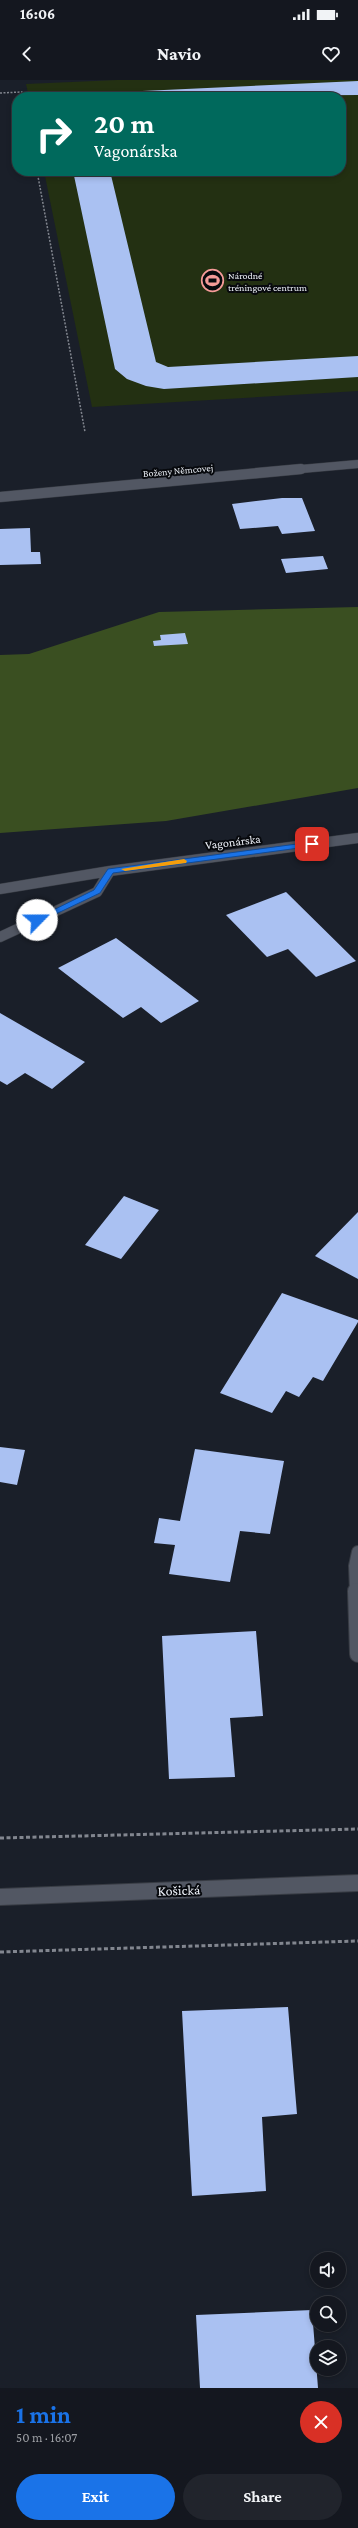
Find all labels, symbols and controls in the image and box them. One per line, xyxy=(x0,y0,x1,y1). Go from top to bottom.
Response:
text: 16:06 xyxy=(20,6,55,22)
icon: back xyxy=(16,43,38,65)
icon: heart xyxy=(320,43,342,65)
text: Navio xyxy=(157,44,201,64)
icon: right xyxy=(28,108,80,160)
text: 20 m xyxy=(94,108,154,139)
text: Vagonárska xyxy=(94,141,178,161)
sports icon: Národné tréningové centrum xyxy=(199,268,225,294)
place label: Národné tréningové centrum xyxy=(228,270,307,293)
street label: Boženy Němcovej xyxy=(143,462,214,480)
pin xyxy=(295,827,329,861)
street label: Vagonárska xyxy=(205,832,262,852)
icon: arrive xyxy=(301,833,323,855)
position arrow xyxy=(16,899,58,941)
street label: Košická xyxy=(157,1881,201,1899)
map controls xyxy=(310,2252,346,2376)
button: sound xyxy=(310,2252,346,2288)
button: search xyxy=(310,2296,346,2332)
button: layers xyxy=(310,2340,346,2376)
text: 1 min xyxy=(16,2401,71,2428)
button: close xyxy=(300,2401,342,2443)
text: 50 m · 16:07 xyxy=(16,2430,77,2445)
button: Exit xyxy=(16,2474,175,2520)
button: Share xyxy=(183,2474,342,2520)

